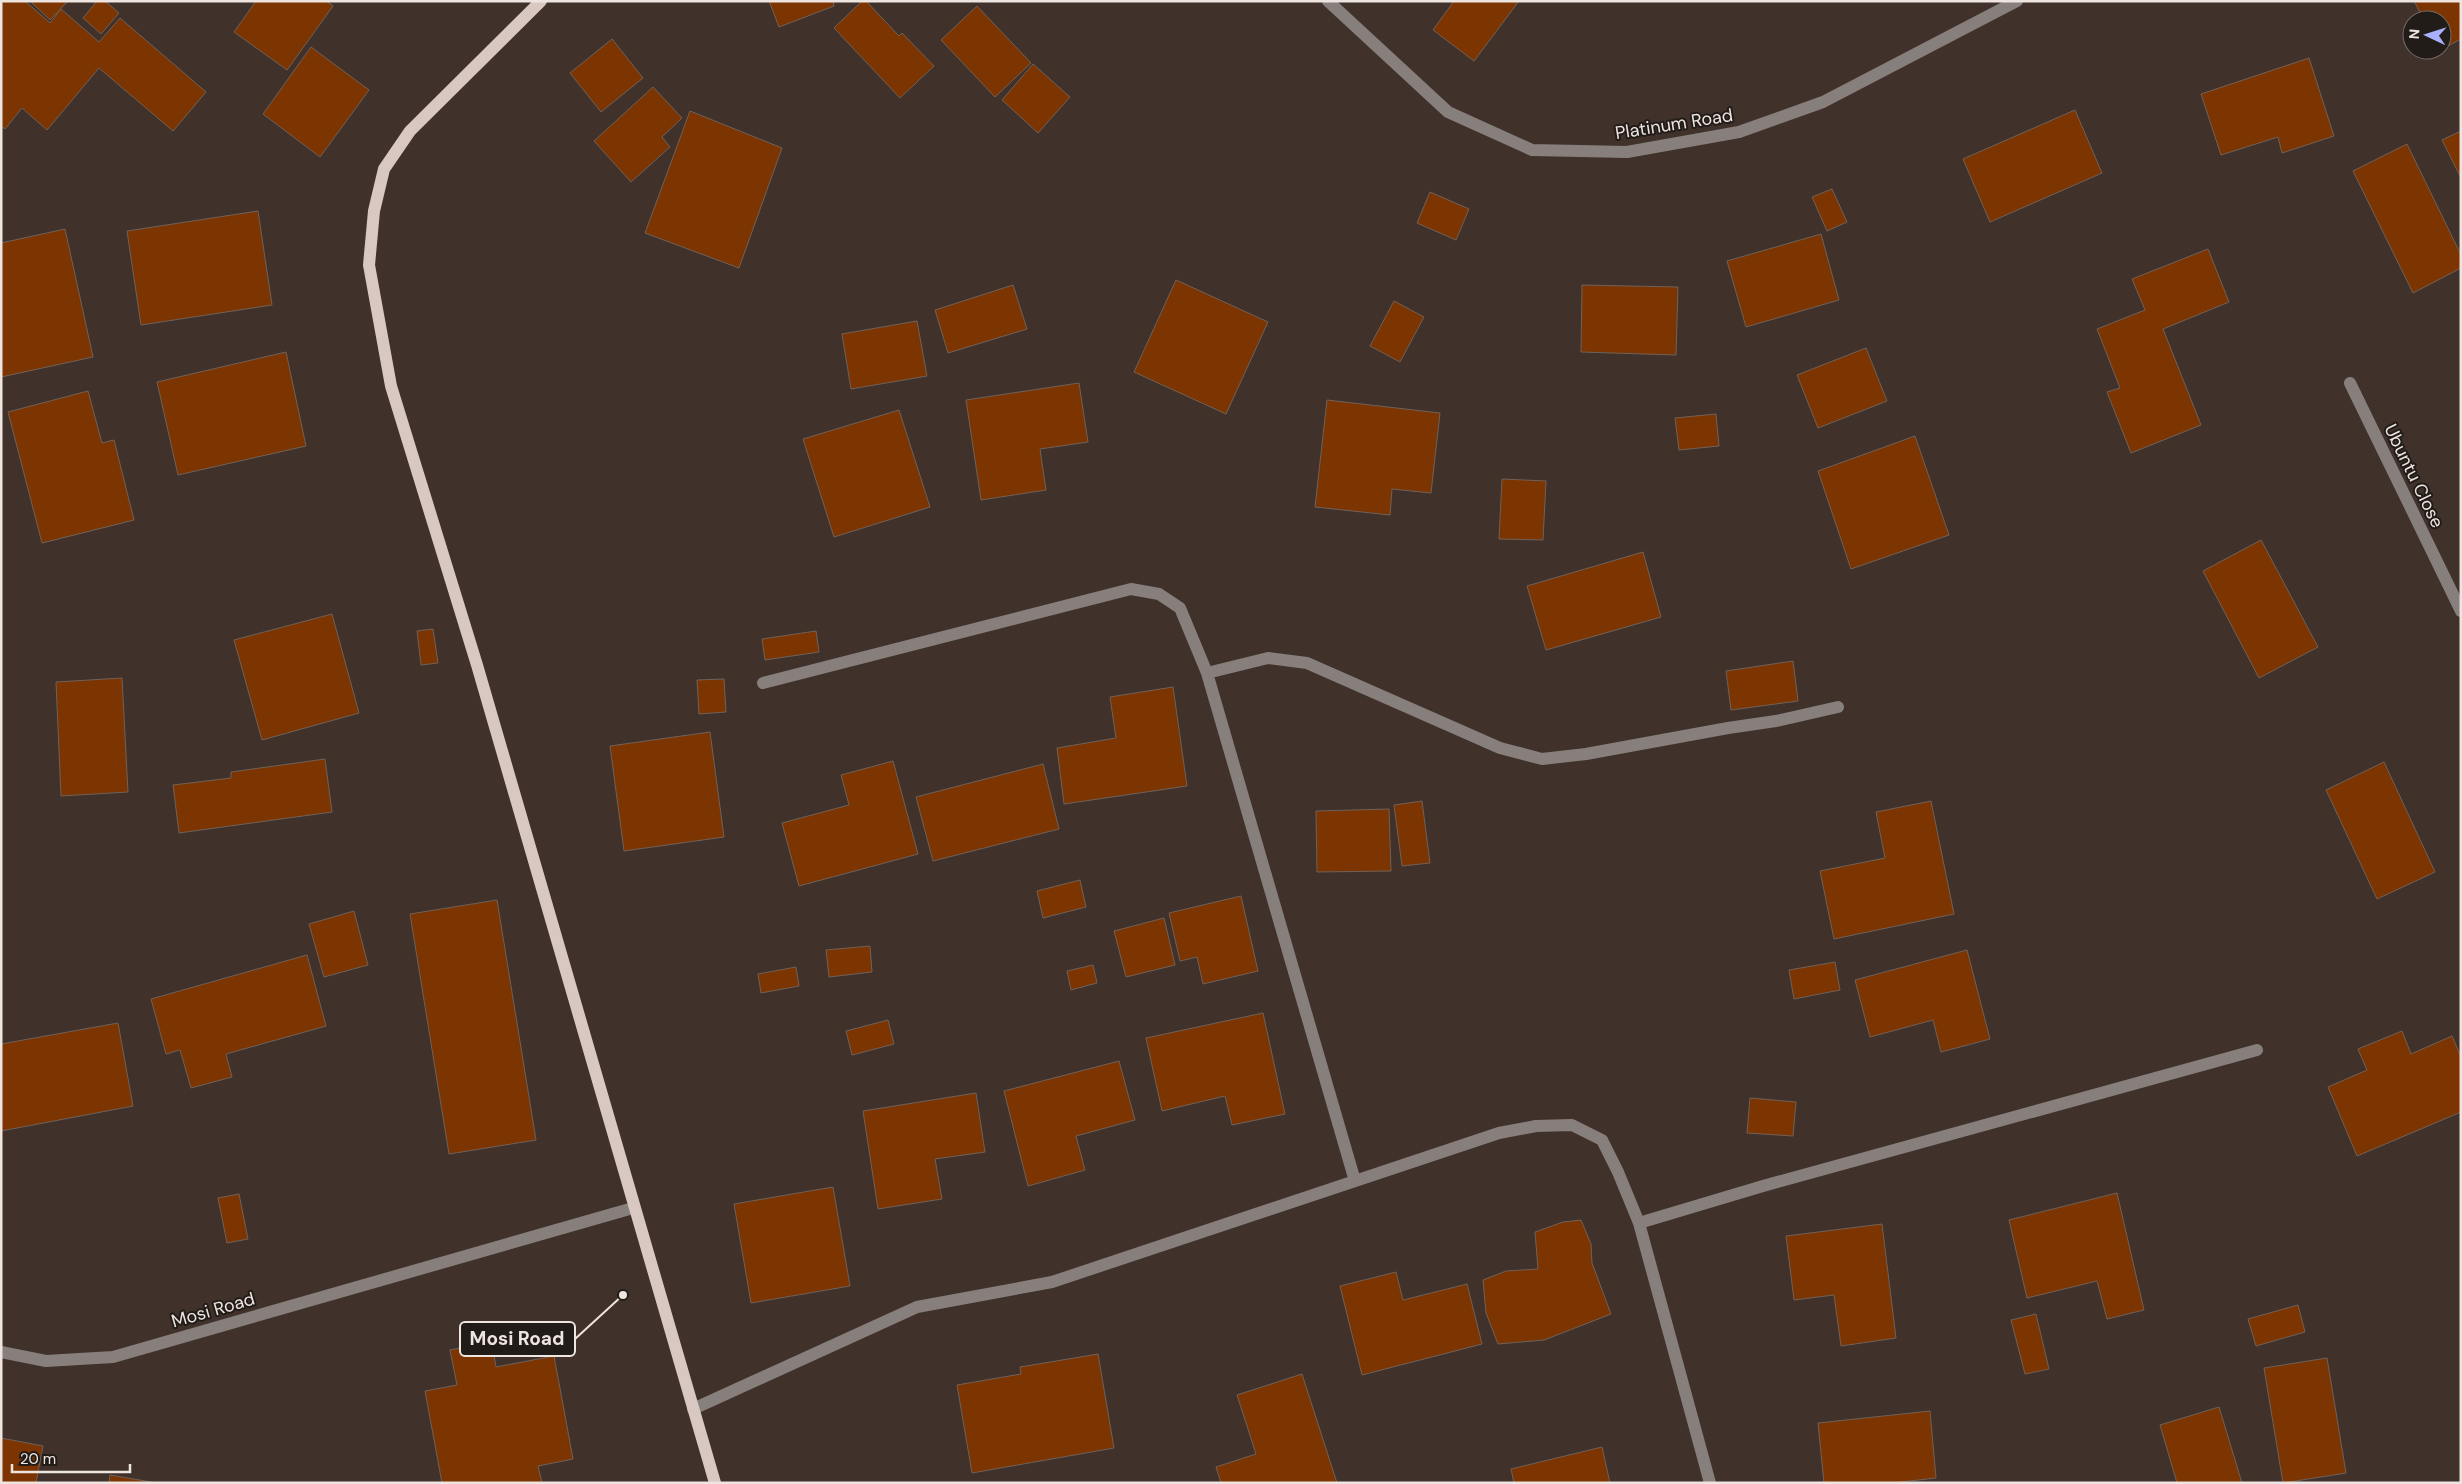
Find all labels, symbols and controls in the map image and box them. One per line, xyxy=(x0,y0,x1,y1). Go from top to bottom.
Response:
north arrow xyxy=(2402,10,2452,60)
text: N xyxy=(2405,28,2423,40)
street label: Platinum Road xyxy=(1613,103,1735,145)
street label: Ubuntu Close xyxy=(2379,420,2449,532)
street label: Mosi Road xyxy=(168,1287,258,1333)
callout: Mosi Road xyxy=(460,1322,575,1356)
text: Mosi Road xyxy=(470,1326,564,1351)
scale bar xyxy=(12,1442,130,1474)
text: 20 m xyxy=(20,1449,56,1469)

